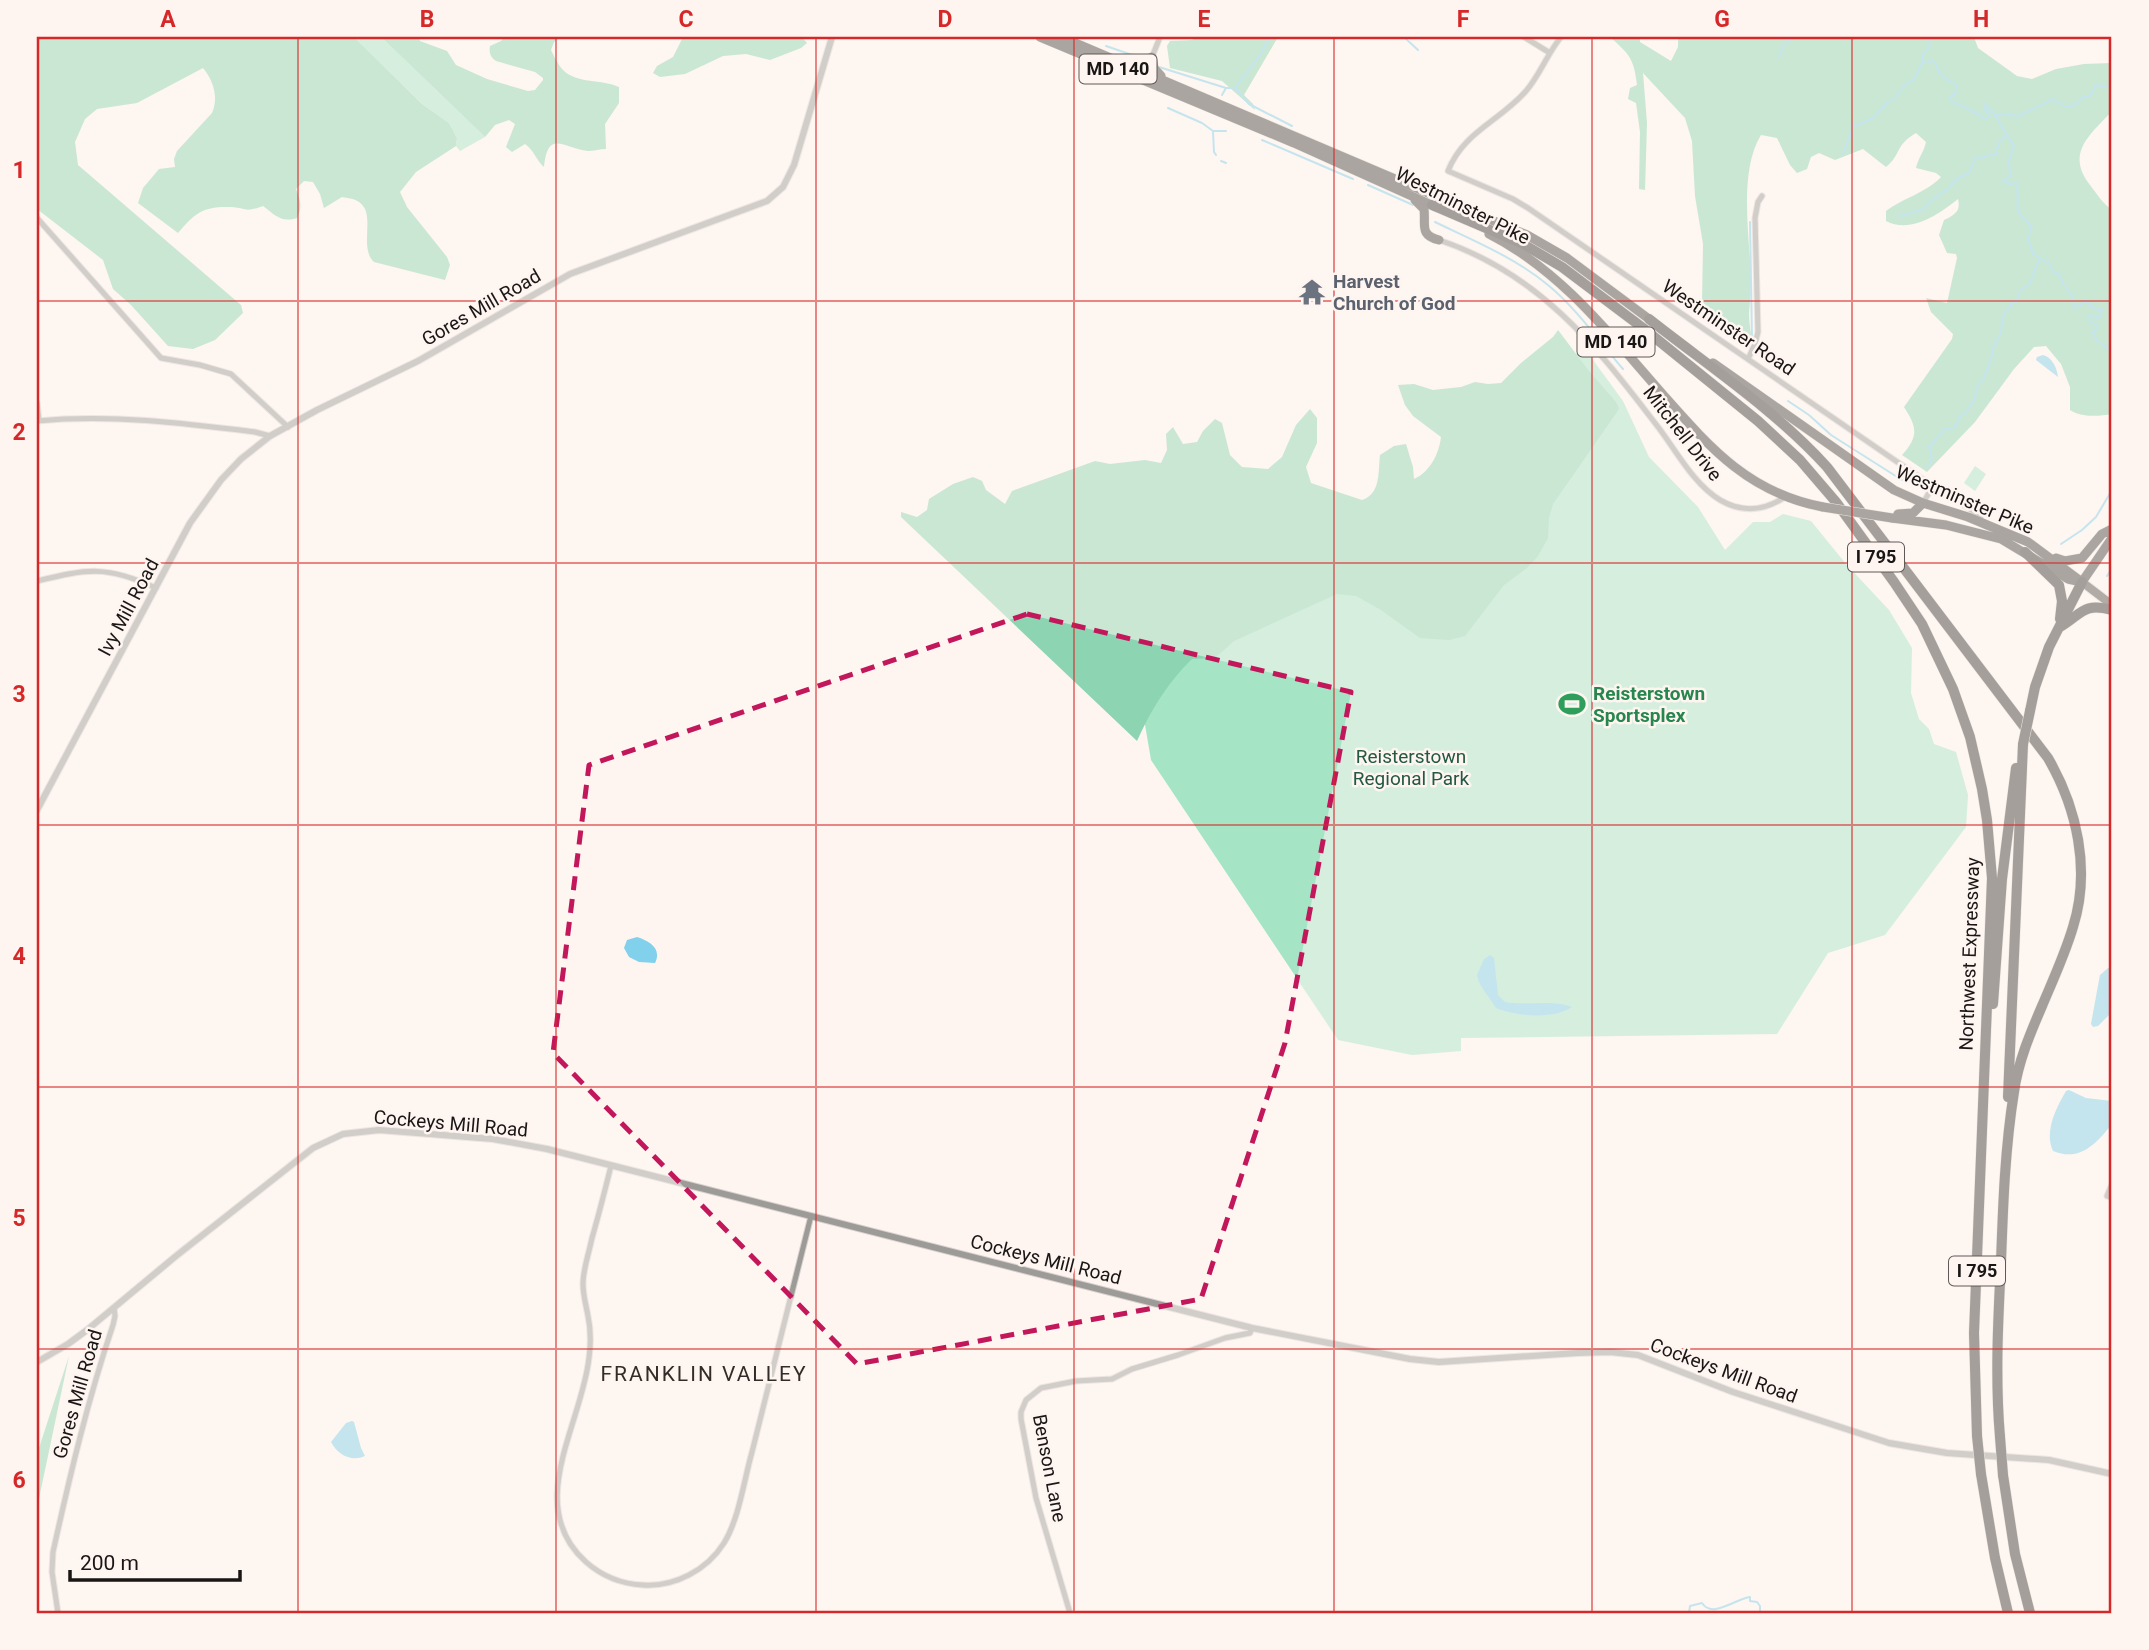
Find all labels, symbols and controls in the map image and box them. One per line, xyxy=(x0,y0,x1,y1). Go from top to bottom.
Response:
text: A xyxy=(160,6,176,33)
text: B xyxy=(420,6,434,33)
text: C xyxy=(678,6,694,33)
text: D xyxy=(938,6,952,33)
text: E xyxy=(1198,6,1211,33)
text: F xyxy=(1457,6,1470,33)
text: G xyxy=(1714,6,1730,33)
text: H xyxy=(1973,6,1989,33)
road number: MD 140 xyxy=(1080,55,1156,84)
text: 1 xyxy=(12,157,26,184)
street label: Westminster Pike xyxy=(1392,162,1534,249)
street label: Gores Mill Road xyxy=(418,264,545,351)
place label: Harvest Church of God xyxy=(1333,270,1455,315)
street label: Westminster Road xyxy=(1658,274,1800,380)
temple icon: Harvest Church of God xyxy=(1297,277,1327,307)
road number: MD 140 xyxy=(1578,328,1654,356)
street label: Mitchell Drive xyxy=(1638,381,1727,486)
text: 2 xyxy=(12,419,26,446)
street label: Westminster Pike xyxy=(1892,460,2037,539)
road number: I 795 xyxy=(1848,542,1904,572)
street label: Ivy Mill Road xyxy=(93,555,164,660)
text: 3 xyxy=(12,681,26,708)
place label: Reisterstown Sportsplex xyxy=(1593,682,1705,727)
sports icon: Reisterstown Sportsplex xyxy=(1557,689,1587,719)
park label: Reisterstown Regional Park xyxy=(1353,745,1470,790)
street label: Northwest Expressway xyxy=(1955,857,1984,1051)
text: 4 xyxy=(12,943,26,970)
street label: Cockeys Mill Road xyxy=(373,1105,529,1142)
text: 5 xyxy=(12,1205,26,1232)
street label: Cockeys Mill Road xyxy=(968,1230,1124,1289)
road number: I 795 xyxy=(1949,1256,2005,1286)
street label: Gores Mill Road xyxy=(48,1327,107,1461)
street label: Cockeys Mill Road xyxy=(1647,1333,1801,1408)
district label: FRANKLIN VALLEY xyxy=(600,1362,808,1386)
street label: Benson Lane xyxy=(1028,1412,1071,1524)
text: 6 xyxy=(12,1467,26,1494)
scale bar xyxy=(70,1538,240,1582)
text: 200 m xyxy=(80,1551,139,1575)

